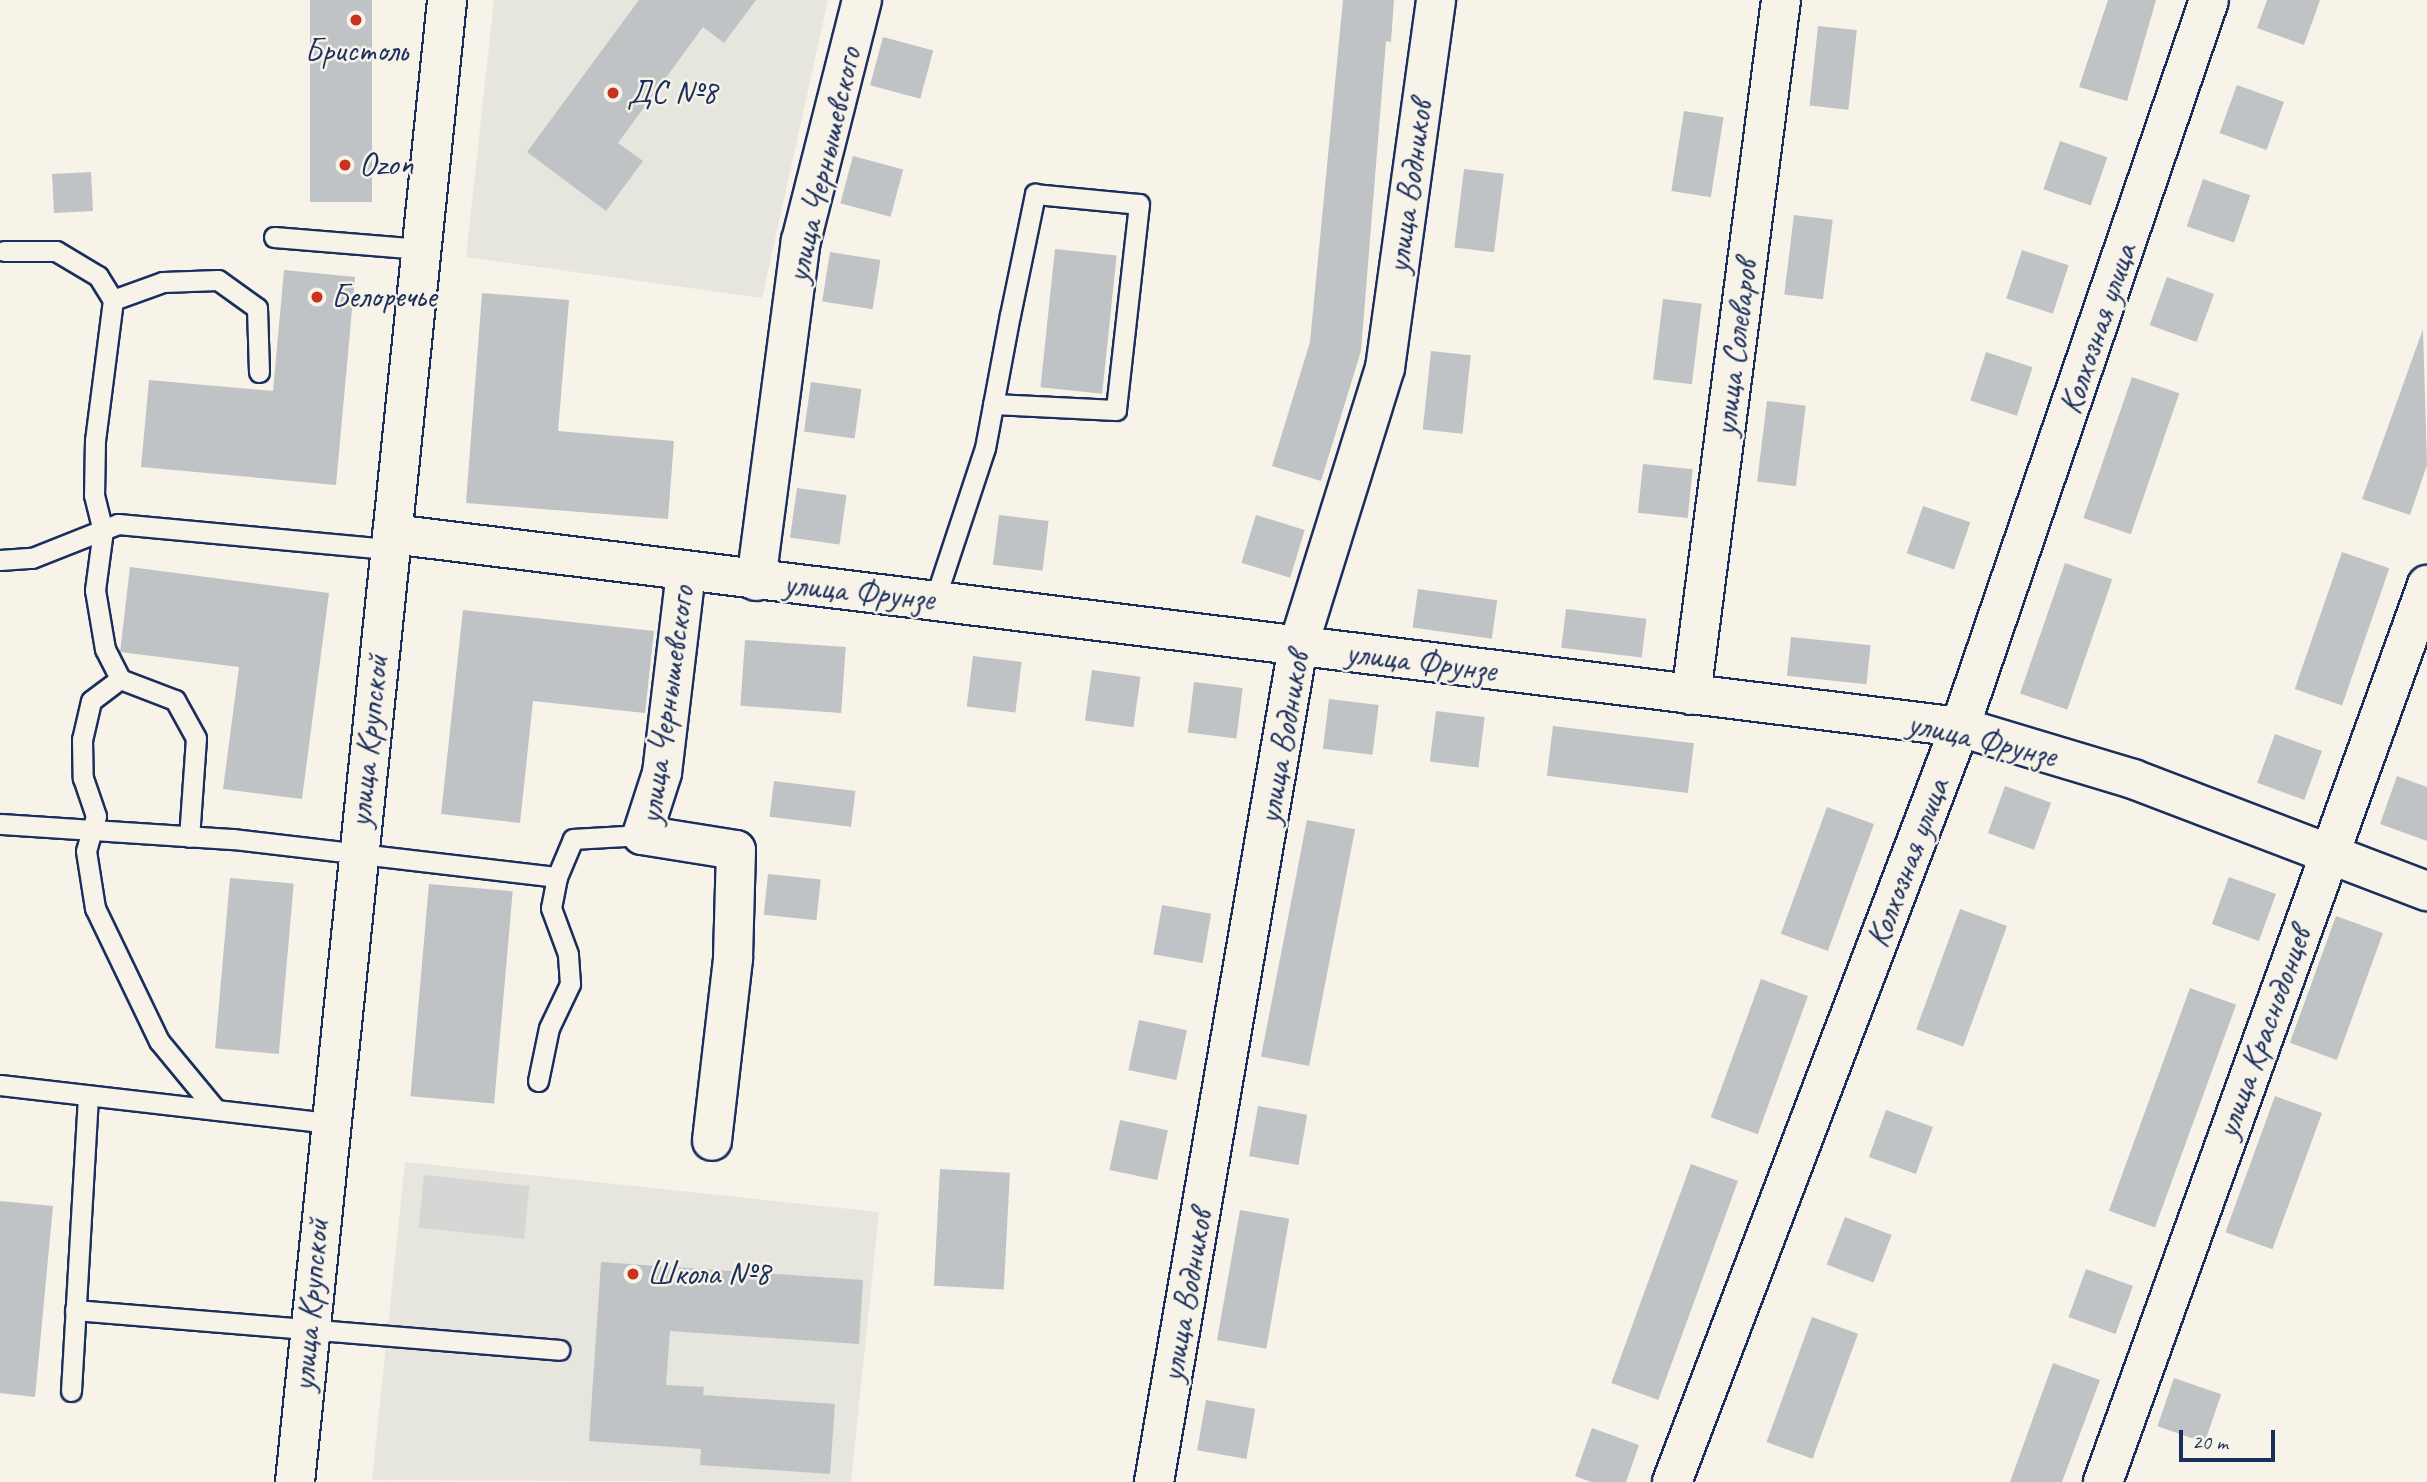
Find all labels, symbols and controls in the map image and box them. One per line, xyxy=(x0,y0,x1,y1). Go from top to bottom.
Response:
marker: Бристоль xyxy=(348,12,364,28)
place label: Бристоль xyxy=(305,31,407,71)
street label: улица Чернышевского xyxy=(778,44,870,286)
place label: ДС №8 xyxy=(627,73,717,113)
marker: ДС №8 xyxy=(605,85,621,101)
street label: улица Водников xyxy=(1378,99,1442,275)
place label: Ozon xyxy=(359,145,413,185)
marker: Ozon xyxy=(337,157,353,173)
street label: Колхозная улица xyxy=(2050,237,2146,421)
street label: улица Солеваров xyxy=(1706,258,1766,438)
place label: Белоречье xyxy=(331,277,437,317)
marker: Белоречье xyxy=(309,289,325,305)
street label: улица Фрунзе xyxy=(783,565,935,619)
street label: улица Чернышевского xyxy=(631,584,703,826)
street label: улица Фрунзе xyxy=(1345,633,1497,691)
street label: улица Водников xyxy=(1249,649,1319,827)
street label: улица Крупской xyxy=(340,652,398,830)
street label: улица Фрунзе xyxy=(1905,704,2059,776)
street label: Колхозная улица xyxy=(1857,772,1959,954)
street label: улица Краснодонцев xyxy=(2207,922,2321,1144)
street label: улица Водников xyxy=(1152,1207,1222,1385)
street label: улица Крупской xyxy=(284,1216,338,1394)
place label: Школа №8 xyxy=(647,1254,770,1294)
marker: Школа №8 xyxy=(625,1266,641,1282)
scale bar xyxy=(2182,1416,2278,1460)
text: 20 m xyxy=(2192,1429,2228,1455)

